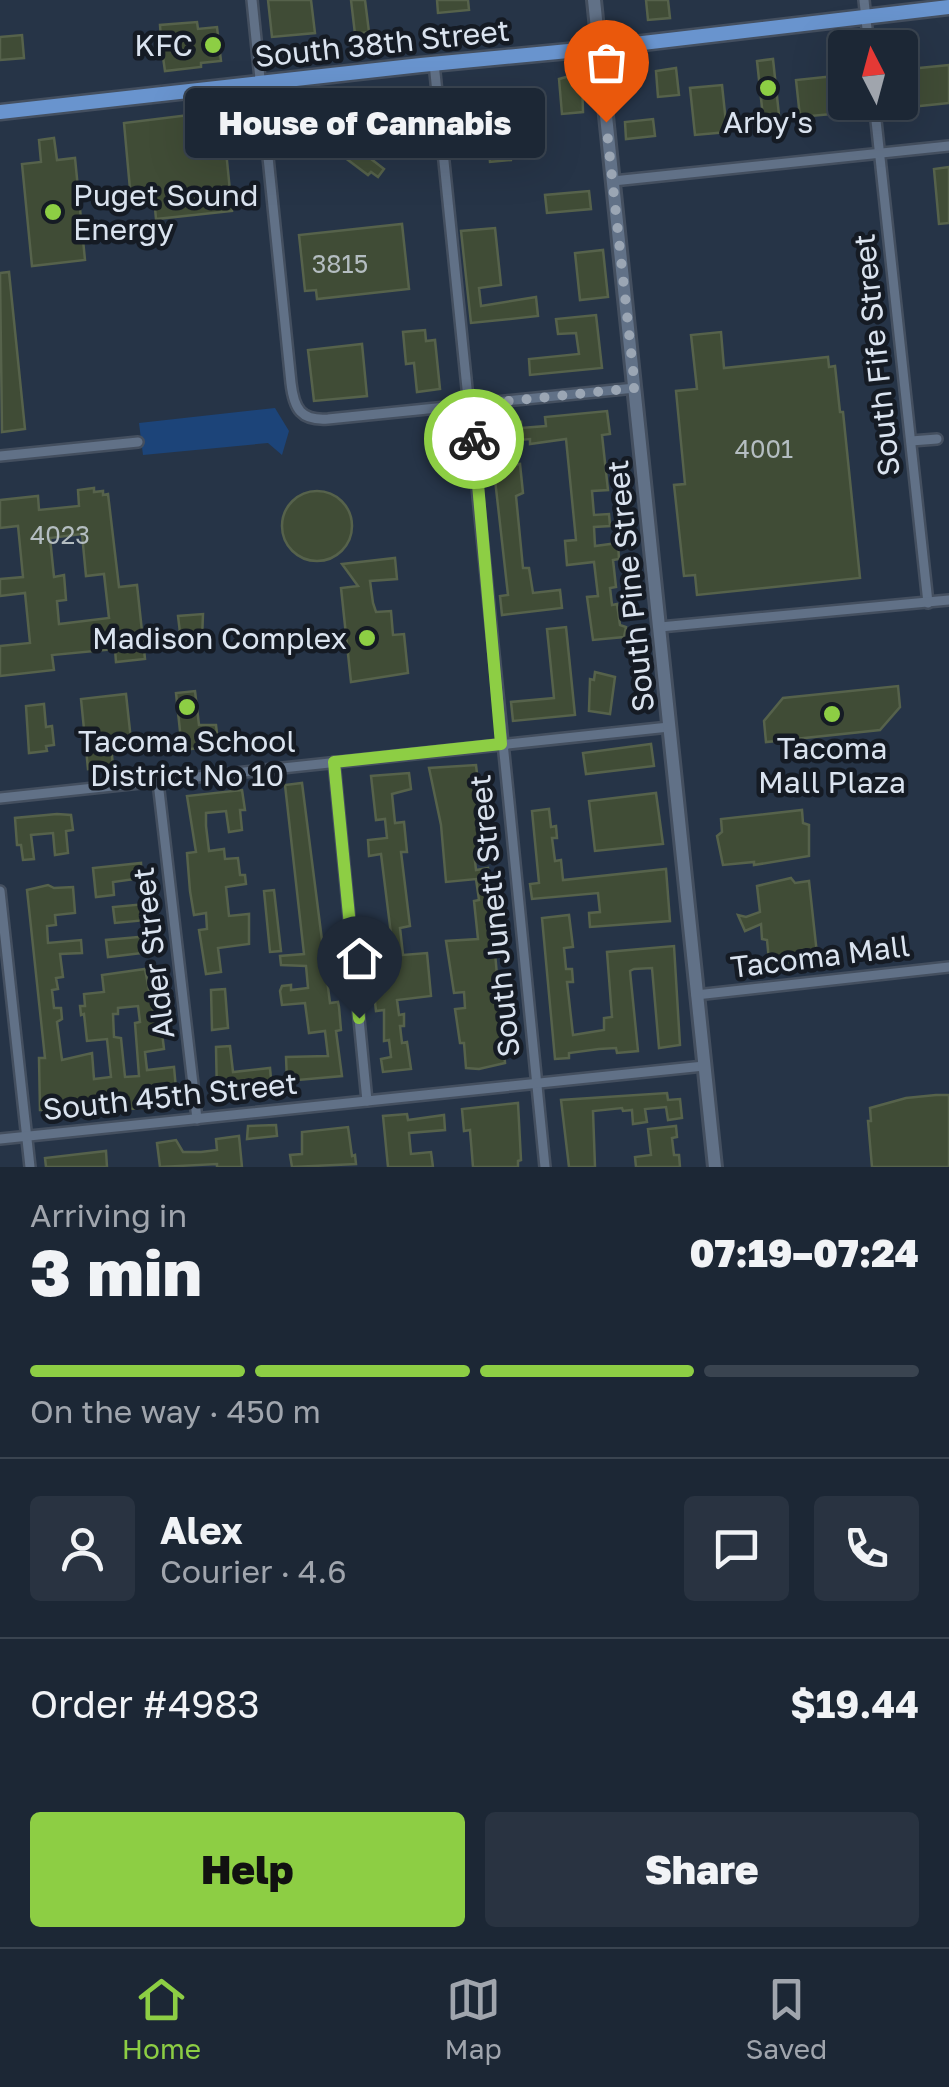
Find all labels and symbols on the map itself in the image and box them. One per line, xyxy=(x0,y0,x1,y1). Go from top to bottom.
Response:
street label: South 38th Street xyxy=(253,12,511,74)
pin xyxy=(564,20,649,123)
place label: KFC xyxy=(134,27,193,63)
north arrow xyxy=(828,30,918,120)
marker: KFC xyxy=(202,34,224,56)
marker: Arby's xyxy=(757,77,779,99)
callout: House of Cannabis xyxy=(186,87,546,157)
place label: Arby's xyxy=(723,104,813,140)
place label: Puget Sound Energy xyxy=(73,177,258,247)
marker: Puget Sound Energy xyxy=(42,201,64,223)
street label: South Fife Street xyxy=(845,232,907,478)
house number: 3815 xyxy=(312,248,368,279)
courier xyxy=(424,389,524,489)
house number: 4001 xyxy=(735,433,793,464)
street label: South Pine Street xyxy=(599,458,661,714)
house number: 4023 xyxy=(30,519,90,550)
place label: Madison Complex xyxy=(92,620,347,656)
marker: Madison Complex xyxy=(356,627,378,649)
marker: Tacoma School District No 10 xyxy=(176,696,198,718)
marker: Tacoma Mall Plaza xyxy=(821,703,843,725)
place label: Tacoma School District No 10 xyxy=(78,723,296,793)
place label: Tacoma Mall Plaza xyxy=(758,730,906,800)
street label: South Junett Street xyxy=(461,773,527,1059)
street label: Alder Street xyxy=(125,865,181,1041)
pin xyxy=(317,916,402,1019)
street label: Tacoma Mall xyxy=(728,927,912,985)
street label: South 45th Street xyxy=(41,1065,299,1127)

